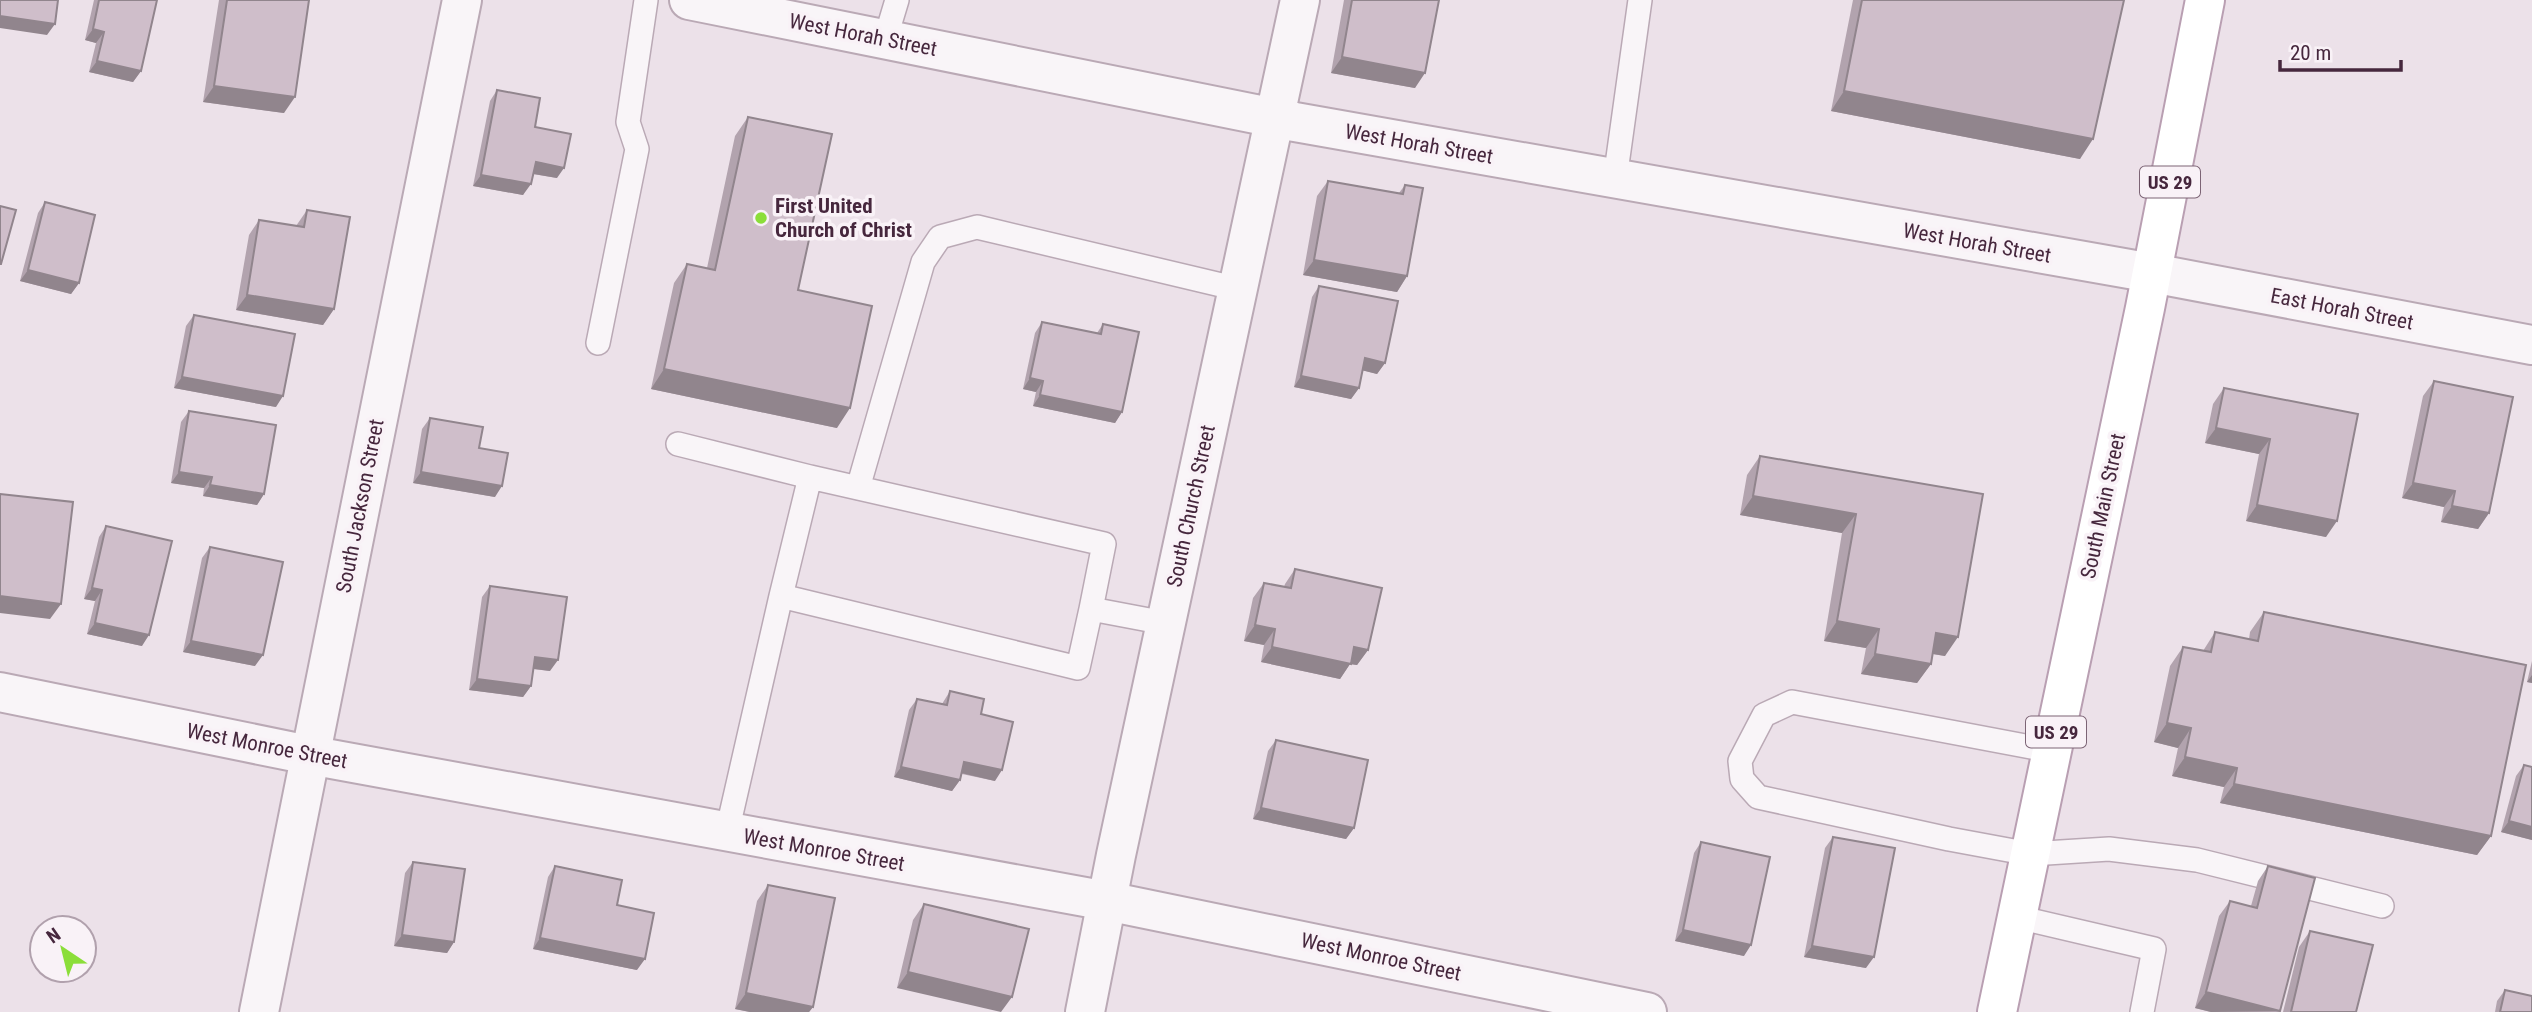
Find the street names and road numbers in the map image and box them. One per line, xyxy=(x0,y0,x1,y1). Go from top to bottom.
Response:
street label: West Horah Street xyxy=(787,9,939,61)
street label: West Horah Street xyxy=(1343,119,1495,169)
road number: US 29 xyxy=(2140,166,2200,198)
street label: West Horah Street xyxy=(1901,218,2053,268)
street label: East Horah Street xyxy=(2269,283,2415,335)
street label: South Jackson Street xyxy=(331,417,389,595)
street label: South Church Street xyxy=(1162,423,1220,589)
street label: South Main Street xyxy=(2076,431,2130,581)
road number: US 29 xyxy=(2026,716,2086,748)
street label: West Monroe Street xyxy=(185,719,349,773)
street label: West Monroe Street xyxy=(741,824,907,876)
street label: West Monroe Street xyxy=(1299,928,1463,986)

